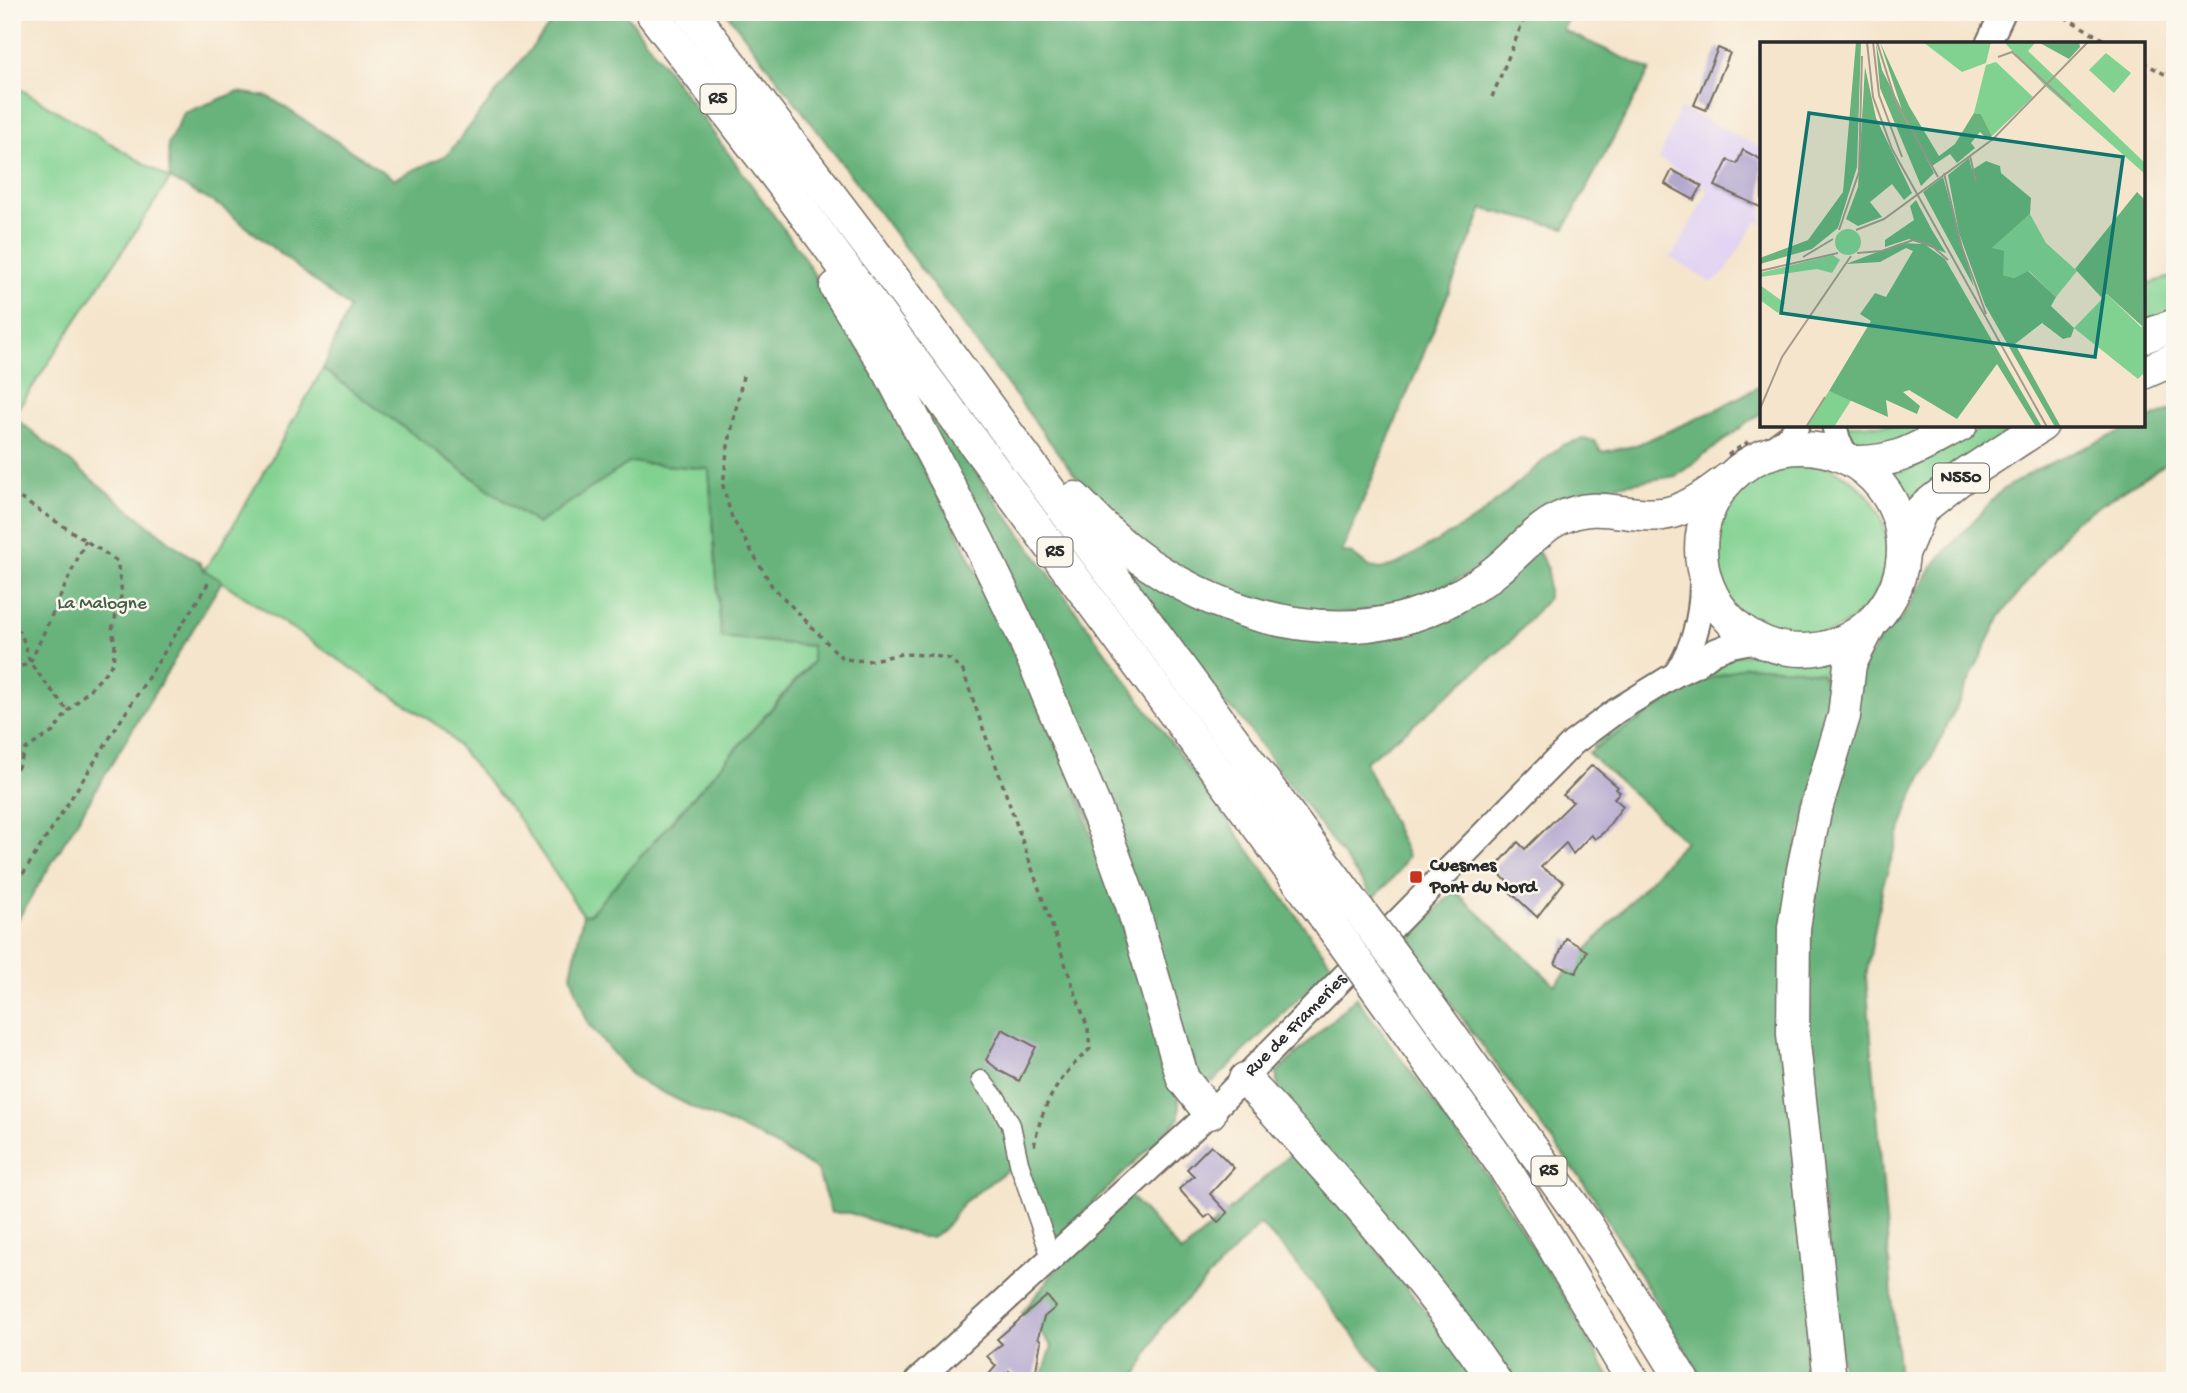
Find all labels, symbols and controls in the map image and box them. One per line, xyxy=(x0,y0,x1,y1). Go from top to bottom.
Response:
inset map xyxy=(1760,42,2145,427)
road number: R5 xyxy=(700,84,736,114)
road number: N550 xyxy=(1933,464,1989,492)
road number: R5 xyxy=(1038,538,1072,566)
park label: La Malogne xyxy=(57,593,147,616)
place label: Cuesmes Pont du Nord xyxy=(1429,855,1538,900)
marker: Cuesmes Pont du Nord xyxy=(1408,869,1424,885)
street label: Rue de Frameries xyxy=(1240,968,1353,1082)
road number: R5 xyxy=(1532,1156,1566,1186)

